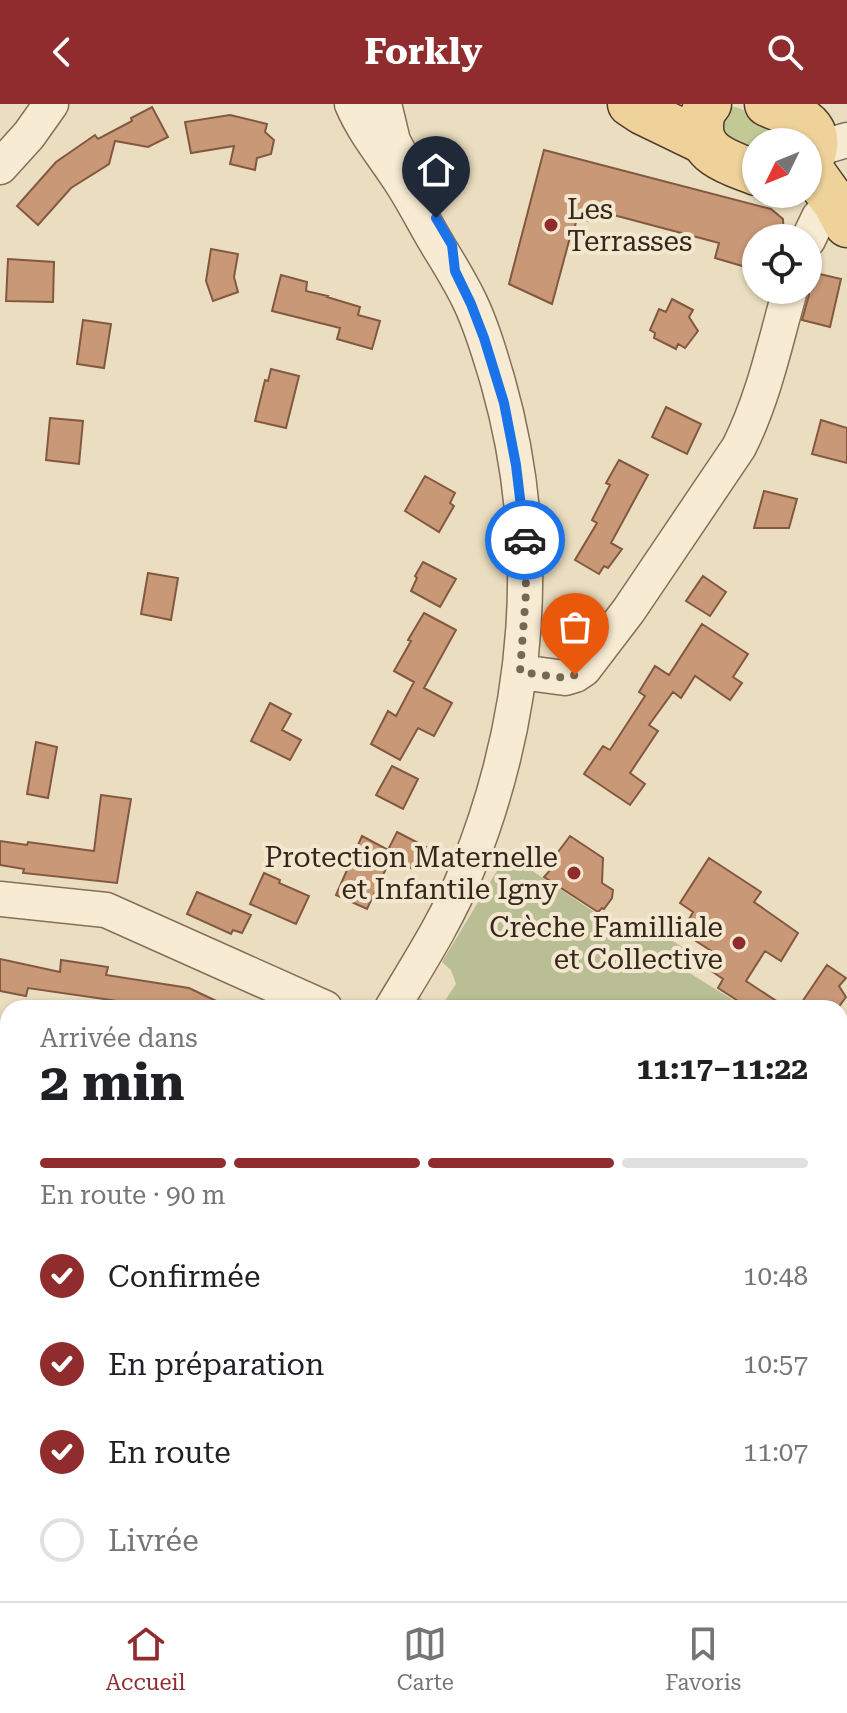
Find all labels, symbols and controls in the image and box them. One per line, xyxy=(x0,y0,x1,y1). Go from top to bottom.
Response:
icon: back xyxy=(40,30,84,74)
icon: search xyxy=(763,30,807,74)
text: Forkly xyxy=(365,31,482,73)
north arrow xyxy=(742,128,822,208)
map controls xyxy=(742,128,822,304)
pin xyxy=(402,136,470,218)
icon: home xyxy=(414,148,458,192)
place label: Les Terrasses xyxy=(567,193,692,258)
marker: Les Terrasses xyxy=(542,216,560,234)
button: locate xyxy=(742,224,822,304)
courier xyxy=(485,500,565,580)
icon: car xyxy=(503,518,547,562)
pin xyxy=(541,593,609,675)
icon: bag xyxy=(553,605,597,649)
place label: Protection Maternelle et Infantile Igny xyxy=(264,841,558,906)
marker: Protection Maternelle et Infantile Igny xyxy=(565,864,583,882)
place label: Crèche Familliale et Collective xyxy=(489,911,723,976)
marker: Crèche Familliale et Collective xyxy=(730,934,748,952)
text: Arrivée dans xyxy=(40,1023,198,1053)
text: 11:17–11:22 xyxy=(636,1051,808,1086)
text: 2 min xyxy=(40,1052,185,1113)
text: En route · 90 m xyxy=(40,1180,225,1210)
icon: check xyxy=(40,1254,84,1298)
text: Confirmée xyxy=(108,1259,260,1294)
text: 10:48 xyxy=(743,1261,808,1291)
icon: check xyxy=(40,1342,84,1386)
text: En préparation xyxy=(108,1347,324,1382)
text: 10:57 xyxy=(743,1349,808,1379)
icon: check xyxy=(40,1430,84,1474)
text: En route xyxy=(108,1435,231,1470)
text: 11:07 xyxy=(743,1437,808,1467)
text: Livrée xyxy=(108,1523,199,1558)
tab: Accueil xyxy=(106,1622,185,1695)
tab: Carte xyxy=(397,1622,454,1695)
tab: Favoris xyxy=(665,1622,741,1695)

